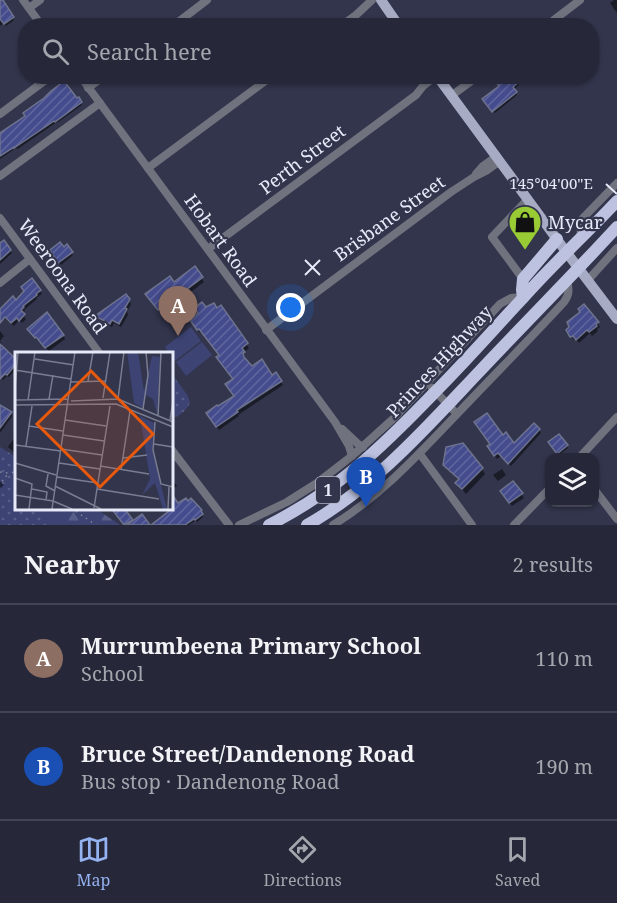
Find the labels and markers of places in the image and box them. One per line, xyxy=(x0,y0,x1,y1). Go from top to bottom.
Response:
shop icon: Mycar xyxy=(507,204,543,251)
place label: Mycar xyxy=(548,210,603,234)
pin: A xyxy=(158,286,198,336)
pin: B xyxy=(346,458,386,507)

